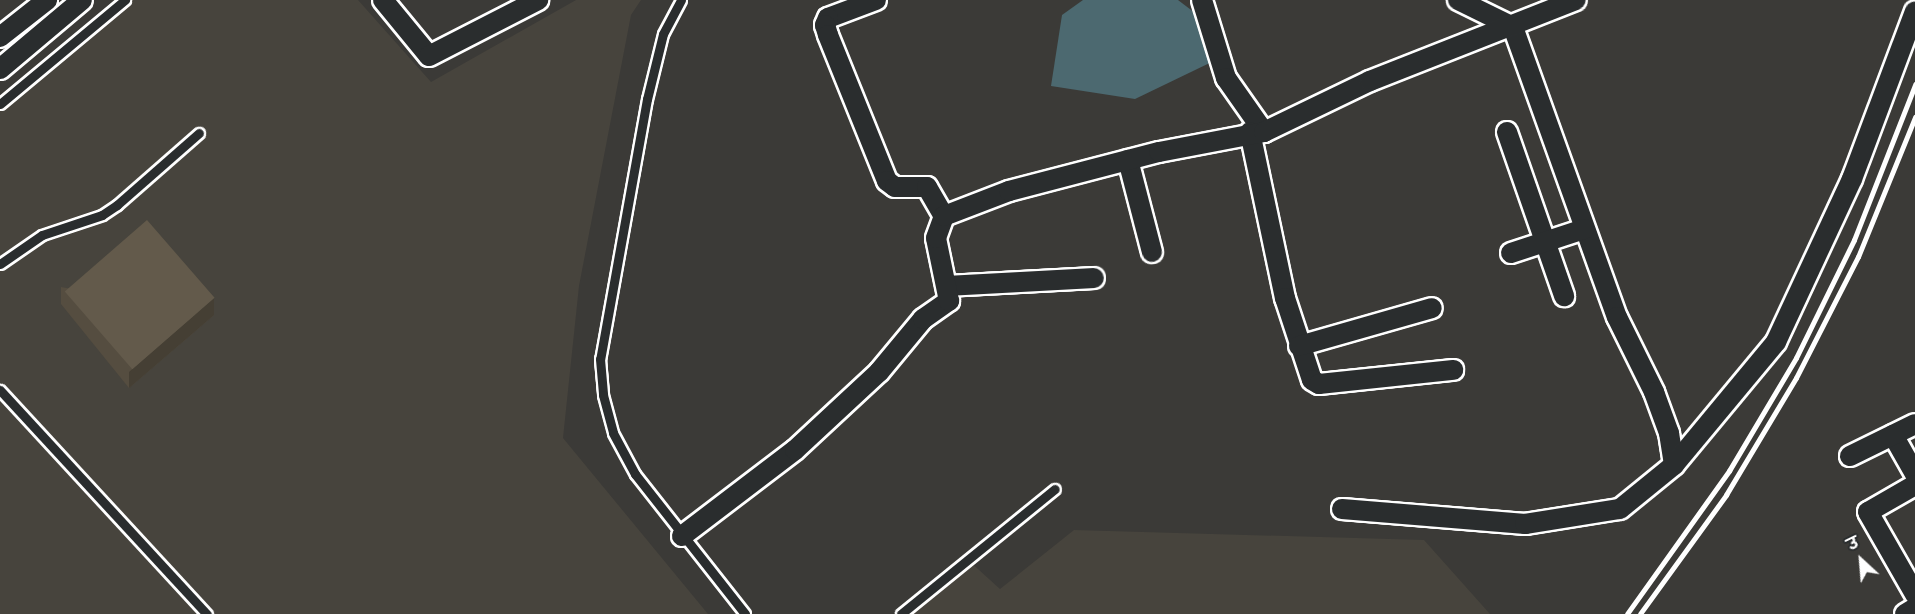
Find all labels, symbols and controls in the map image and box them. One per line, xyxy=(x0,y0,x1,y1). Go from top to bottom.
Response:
text: उ xyxy=(1842,528,1864,559)
north arrow xyxy=(1831,530,1891,590)

